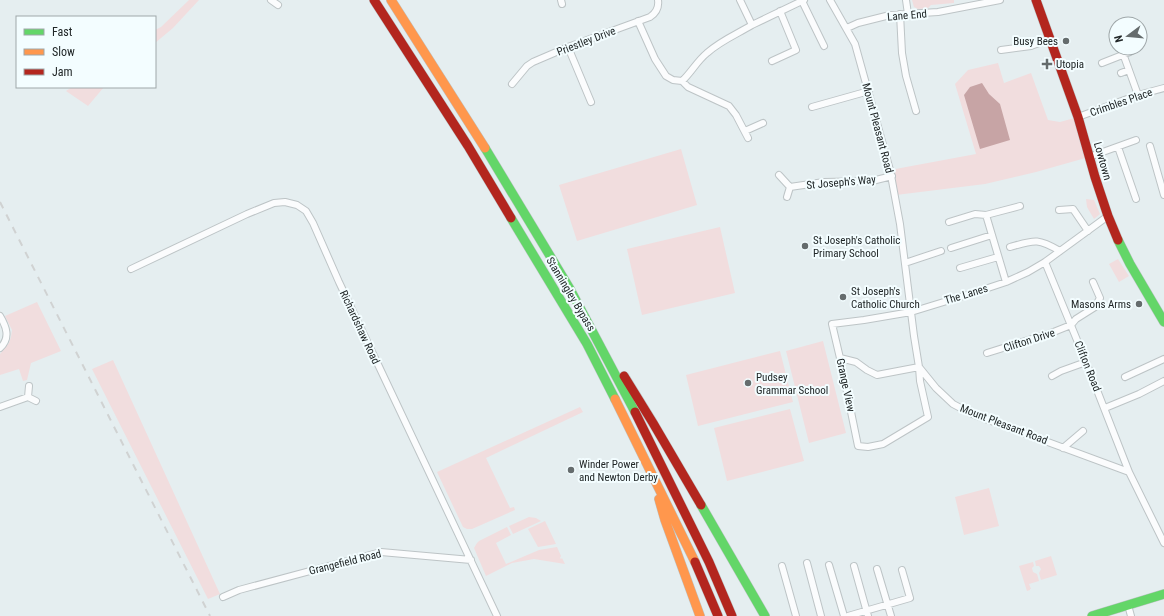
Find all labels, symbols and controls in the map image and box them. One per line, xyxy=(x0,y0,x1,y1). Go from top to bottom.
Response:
street label: Lane End xyxy=(887,7,927,24)
legend xyxy=(16,16,156,88)
north arrow xyxy=(1108,16,1148,56)
street label: Priestley Drive xyxy=(555,24,617,59)
text: Fast xyxy=(52,25,73,39)
text: N xyxy=(1112,33,1126,44)
place label: Busy Bees xyxy=(1013,35,1058,48)
marker: Busy Bees xyxy=(1061,36,1071,46)
text: Slow xyxy=(52,45,75,59)
marker: Utopia xyxy=(1041,58,1053,70)
place label: Utopia xyxy=(1056,58,1084,71)
text: Jam xyxy=(52,65,73,79)
street label: Mount Pleasant Road xyxy=(859,82,896,175)
street label: Crimbles Place xyxy=(1088,86,1154,119)
street label: Lowtown xyxy=(1091,141,1114,182)
street label: St Joseph's Way xyxy=(806,173,877,192)
place label: St Joseph's Catholic Primary School xyxy=(813,234,900,260)
marker: St Joseph's Catholic Primary School xyxy=(800,241,810,251)
street label: Stanningley Bypass xyxy=(543,255,598,334)
street label: The Lanes xyxy=(943,282,989,307)
place label: St Joseph's Catholic Church xyxy=(851,285,920,311)
street label: Richardshaw Road xyxy=(337,288,382,366)
marker: St Joseph's Catholic Church xyxy=(838,292,848,302)
place label: Masons Arms xyxy=(1071,298,1131,311)
marker: Masons Arms xyxy=(1134,299,1144,309)
street label: Clifton Drive xyxy=(1002,326,1056,355)
street label: Clifton Road xyxy=(1072,339,1104,393)
street label: Grange View xyxy=(834,357,858,413)
place label: Pudsey Grammar School xyxy=(756,371,828,397)
marker: Pudsey Grammar School xyxy=(743,378,753,388)
street label: Mount Pleasant Road xyxy=(958,402,1049,447)
place label: Winder Power and Newton Derby xyxy=(579,458,658,484)
marker: Winder Power and Newton Derby xyxy=(566,465,576,475)
street label: Grangefield Road xyxy=(308,547,383,578)

